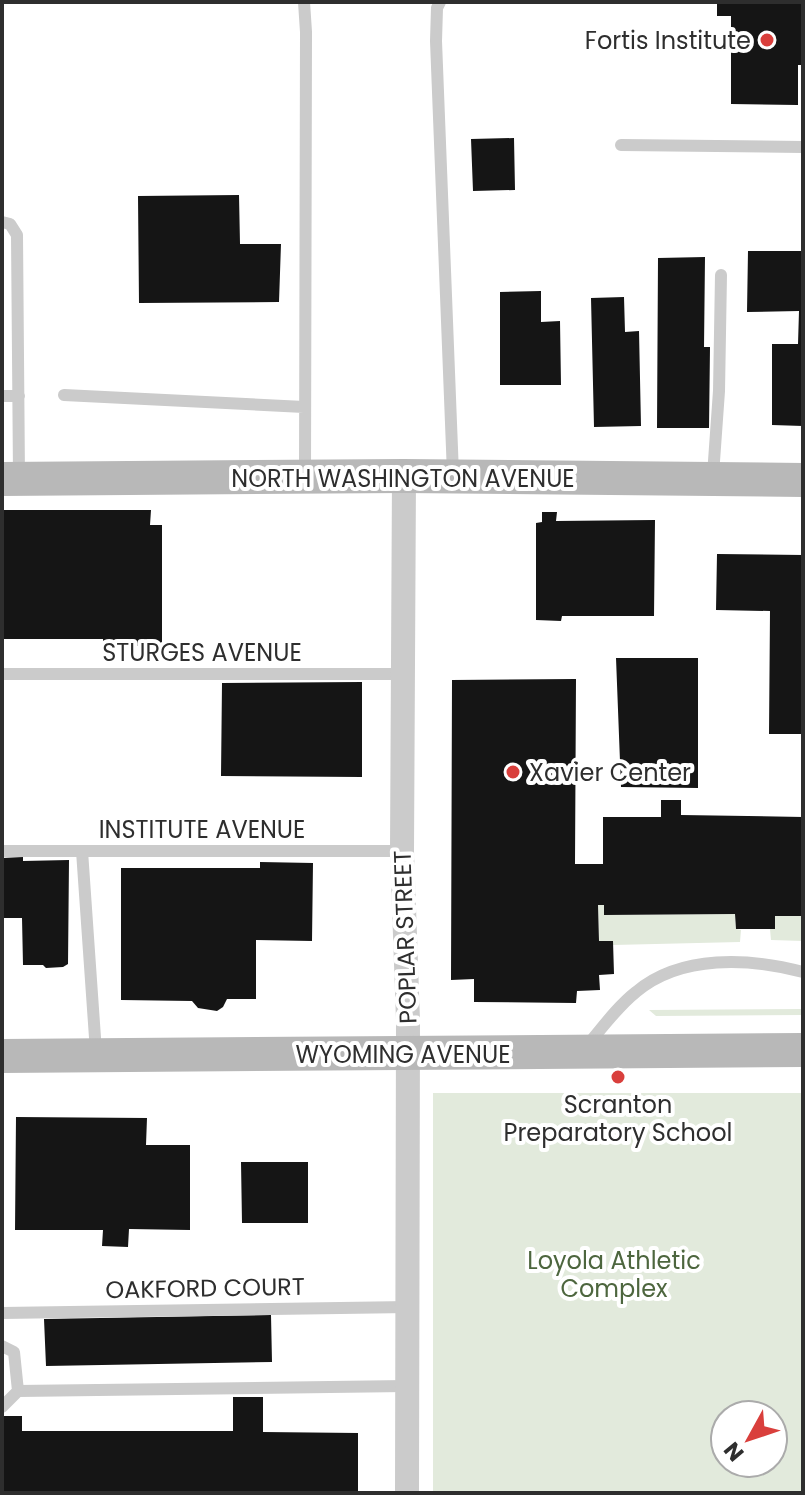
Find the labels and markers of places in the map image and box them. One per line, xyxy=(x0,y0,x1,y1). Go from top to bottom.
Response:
place label: Fortis Institute xyxy=(585,24,751,57)
marker: Fortis Institute xyxy=(758,31,776,49)
place label: Xavier Center xyxy=(529,756,691,789)
marker: Xavier Center xyxy=(504,763,522,781)
marker: Scranton Preparatory School xyxy=(609,1068,627,1086)
place label: Scranton Preparatory School xyxy=(504,1088,732,1149)

